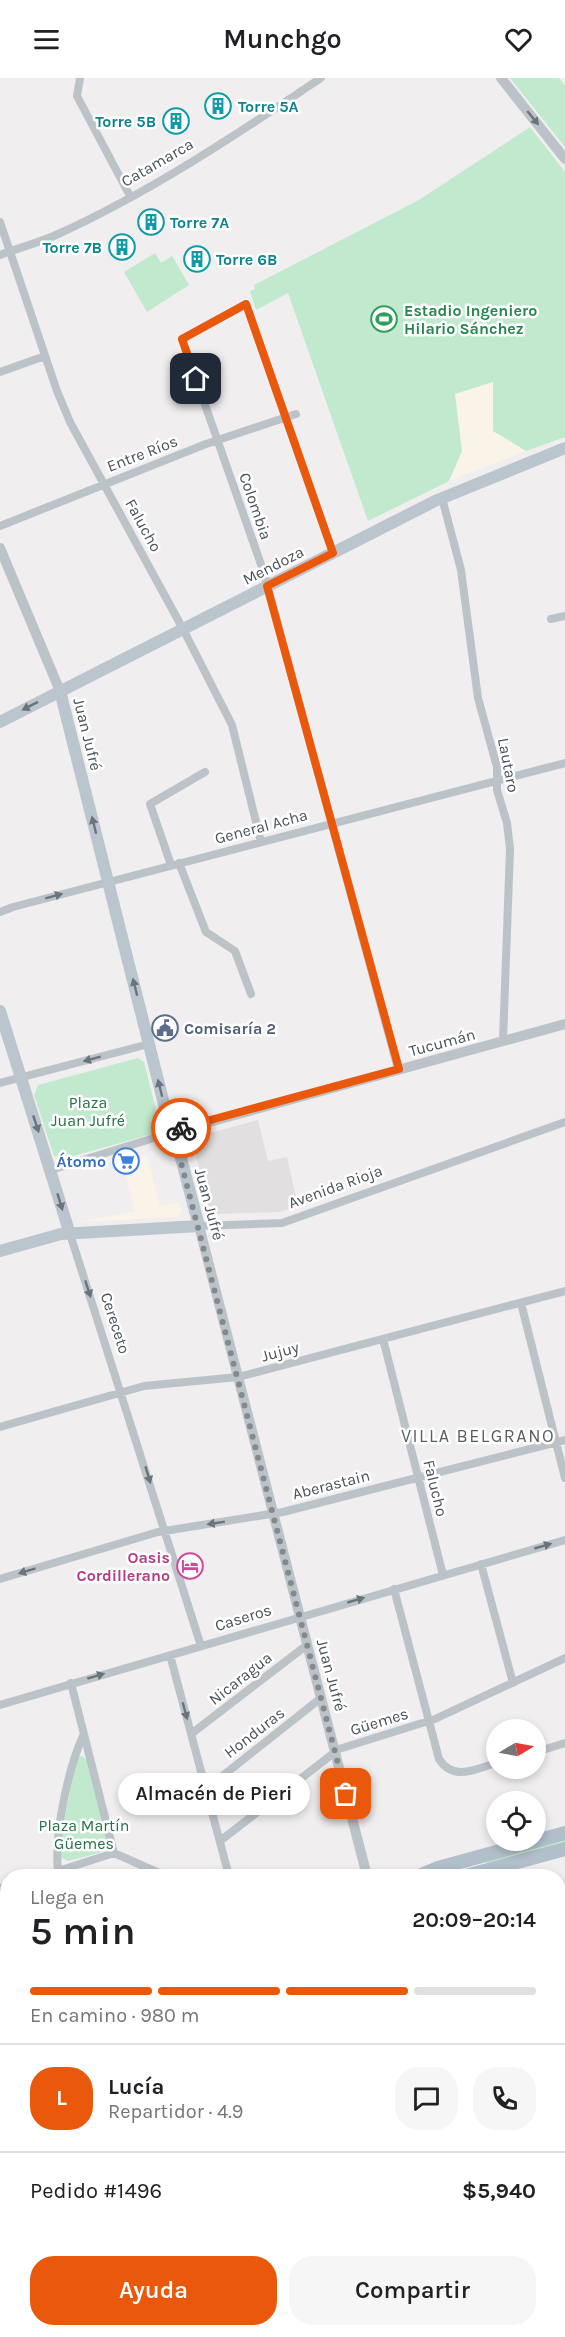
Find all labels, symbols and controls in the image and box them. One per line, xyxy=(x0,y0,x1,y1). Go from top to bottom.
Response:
icon: menu xyxy=(30,23,63,56)
text: Munchgo xyxy=(223,23,342,55)
icon: heart xyxy=(502,23,535,56)
building icon: Torre 5A xyxy=(203,91,233,121)
place label: Torre 5A xyxy=(238,97,299,116)
building icon: Torre 5B xyxy=(161,106,191,136)
one-way arrow xyxy=(527,111,539,126)
place label: Torre 5B xyxy=(95,112,156,131)
street label: Catamarca xyxy=(118,134,197,191)
building icon: Torre 7A xyxy=(136,207,166,237)
place label: Torre 7A xyxy=(170,213,229,232)
building icon: Torre 7B xyxy=(107,232,137,262)
place label: Torre 7B xyxy=(42,238,102,257)
building icon: Torre 6B xyxy=(182,244,212,274)
place label: Torre 6B xyxy=(216,250,277,269)
place label: Estadio Ingeniero Hilario Sánchez xyxy=(404,301,537,338)
sports icon: Estadio Ingeniero Hilario Sánchez xyxy=(369,304,399,334)
pin xyxy=(170,353,221,404)
icon: home xyxy=(179,362,212,395)
street label: Entre Ríos xyxy=(104,431,180,476)
street label: Colombia xyxy=(235,470,276,542)
street label: Falucho xyxy=(121,495,166,555)
street label: Mendoza xyxy=(239,542,307,589)
street label: Juan Jufré xyxy=(69,696,106,772)
one-way arrow xyxy=(21,701,39,711)
street label: Lautaro xyxy=(494,736,523,794)
street label: General Acha xyxy=(213,805,310,848)
one-way arrow xyxy=(88,816,98,834)
one-way arrow xyxy=(45,891,63,900)
one-way arrow xyxy=(130,978,140,996)
public building icon: Comisaría 2 xyxy=(150,1013,180,1043)
place label: Comisaría 2 xyxy=(184,1019,276,1038)
street label: Tucumán xyxy=(407,1025,477,1060)
one-way arrow xyxy=(83,1054,102,1064)
one-way arrow xyxy=(154,1079,164,1097)
park label: Plaza Juan Jufré xyxy=(51,1093,125,1130)
courier xyxy=(151,1098,211,1158)
icon: bike xyxy=(165,1112,198,1145)
one-way arrow xyxy=(31,1115,41,1133)
supermarket icon: Átomo xyxy=(111,1146,141,1176)
place label: Átomo xyxy=(56,1152,106,1171)
street label: Avenida Rioja xyxy=(286,1161,385,1212)
street label: Juan Jufré xyxy=(191,1166,228,1242)
one-way arrow xyxy=(56,1193,65,1211)
one-way arrow xyxy=(84,1280,93,1298)
street label: Cereceto xyxy=(97,1290,134,1356)
street label: Jujuy xyxy=(259,1337,302,1366)
district label: VILLA BELGRANO xyxy=(401,1425,555,1447)
street label: Falucho xyxy=(419,1458,452,1518)
one-way arrow xyxy=(144,1466,153,1484)
street label: Aberastain xyxy=(290,1466,372,1503)
one-way arrow xyxy=(206,1518,225,1527)
one-way arrow xyxy=(535,1541,553,1550)
place label: Oasis Cordillerano xyxy=(77,1548,170,1585)
hotel icon: Oasis Cordillerano xyxy=(175,1551,205,1581)
one-way arrow xyxy=(18,1567,36,1576)
one-way arrow xyxy=(347,1595,365,1604)
street label: Caseros xyxy=(213,1600,274,1635)
street label: Juan Jufré xyxy=(313,1637,350,1713)
street label: Nicaragua xyxy=(205,1648,276,1709)
one-way arrow xyxy=(87,1671,105,1680)
one-way arrow xyxy=(181,1702,190,1720)
street label: Honduras xyxy=(220,1703,288,1762)
street label: Güemes xyxy=(348,1704,411,1739)
north arrow xyxy=(486,1719,546,1779)
map controls xyxy=(486,1719,546,1851)
pin xyxy=(320,1768,371,1819)
callout: Almacén de Pieri xyxy=(118,1773,310,1815)
icon: bag xyxy=(329,1777,362,1810)
text: Almacén de Pieri xyxy=(135,1782,293,1805)
button: locate xyxy=(486,1791,546,1851)
park label: Plaza Martín Güemes xyxy=(39,1816,129,1853)
text: Llega en xyxy=(30,1886,105,1909)
text: 20:09–20:14 xyxy=(412,1907,536,1933)
text: 5 min xyxy=(30,1908,136,1954)
text: En camino · 980 m xyxy=(30,2004,199,2027)
button: chat xyxy=(395,2067,458,2130)
button: phone xyxy=(473,2067,536,2130)
text: Lucía xyxy=(108,2074,164,2100)
text: L xyxy=(56,2085,67,2111)
text: Repartidor · 4.9 xyxy=(108,2100,243,2123)
text: Pedido #1496 xyxy=(30,2178,162,2204)
text: $5,940 xyxy=(462,2178,536,2204)
button: Ayuda xyxy=(30,2256,277,2325)
button: Compartir xyxy=(289,2256,536,2325)

